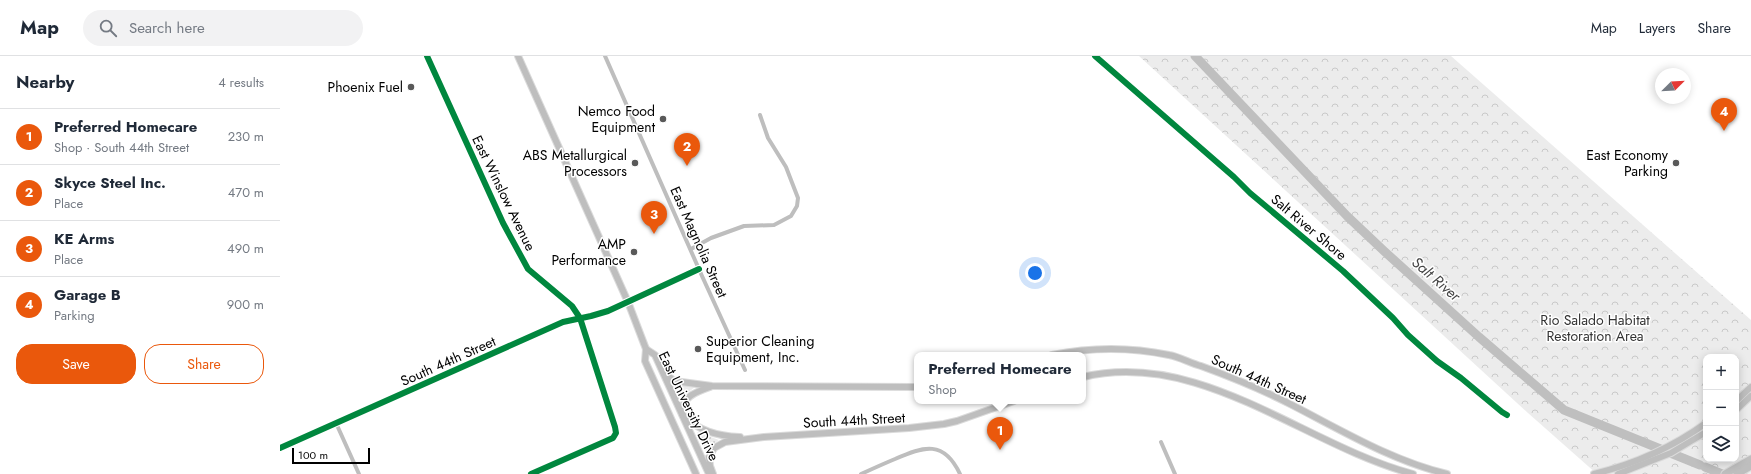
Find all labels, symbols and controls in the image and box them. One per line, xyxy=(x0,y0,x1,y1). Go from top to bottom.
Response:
search box xyxy=(83,10,363,46)
text: Map xyxy=(20,14,59,41)
icon: search xyxy=(97,17,119,39)
text: Search here xyxy=(129,17,205,39)
text: Map xyxy=(1591,18,1617,38)
text: Layers xyxy=(1639,18,1675,38)
text: Share xyxy=(1697,18,1731,38)
north arrow xyxy=(1655,68,1691,104)
text: Nearby xyxy=(16,70,74,94)
text: 4 results xyxy=(218,73,264,92)
place label: Phoenix Fuel xyxy=(328,77,403,97)
marker: Phoenix Fuel xyxy=(406,82,416,92)
pin: 4 xyxy=(1711,98,1737,131)
place label: Nemco Food Equipment xyxy=(578,101,656,137)
marker: Nemco Food Equipment xyxy=(658,114,668,124)
text: Preferred Homecare xyxy=(54,116,197,138)
text: 1 xyxy=(26,127,32,146)
text: 230 m xyxy=(228,127,264,146)
street label: East Winslow Avenue xyxy=(467,132,541,254)
pin: 2 xyxy=(674,133,700,166)
text: Shop · South 44th Street xyxy=(54,138,189,157)
place label: ABS Metallurgical Processors xyxy=(523,145,627,181)
place label: East Economy Parking xyxy=(1586,145,1669,181)
marker: ABS Metallurgical Processors xyxy=(630,158,640,168)
marker: East Economy Parking xyxy=(1671,158,1681,168)
text: Skyce Steel Inc. xyxy=(54,172,166,194)
text: 2 xyxy=(25,183,33,202)
text: 470 m xyxy=(228,183,264,202)
street label: East Magnolia Street xyxy=(665,183,733,301)
street label: Salt River Shore xyxy=(1267,189,1351,265)
text: Place xyxy=(54,194,83,213)
pin: 3 xyxy=(641,201,667,234)
text: KE Arms xyxy=(54,228,114,250)
place label: AMP Performance xyxy=(551,234,626,270)
text: 3 xyxy=(25,239,33,258)
text: 490 m xyxy=(227,239,264,258)
marker: AMP Performance xyxy=(629,247,639,257)
text: Place xyxy=(54,250,83,269)
water label: Salt River xyxy=(1407,252,1466,307)
your location xyxy=(1025,263,1045,283)
text: Garage B xyxy=(54,284,121,306)
text: 4 xyxy=(24,295,34,314)
text: 900 m xyxy=(227,295,264,314)
text: Parking xyxy=(54,306,95,325)
park label: Rio Salado Habitat Restoration Area xyxy=(1540,310,1650,346)
street label: South 44th Street xyxy=(397,331,499,391)
place label: Superior Cleaning Equipment, Inc. xyxy=(706,331,814,367)
button: Save xyxy=(16,344,136,384)
button: Share xyxy=(144,344,264,384)
marker: Superior Cleaning Equipment, Inc. xyxy=(693,344,703,354)
street label: East University Drive xyxy=(654,348,724,464)
street label: South 44th Street xyxy=(1208,349,1310,409)
popup xyxy=(914,352,1086,404)
map controls xyxy=(1703,354,1739,462)
button: + xyxy=(1703,354,1739,390)
text: Preferred Homecare xyxy=(928,358,1072,380)
text: Shop xyxy=(928,380,957,399)
button: − xyxy=(1703,390,1739,426)
street label: South 44th Street xyxy=(802,407,906,433)
pin: 1 xyxy=(987,417,1013,450)
button: layers xyxy=(1703,426,1739,462)
scale bar xyxy=(292,446,370,465)
text: 100 m xyxy=(298,447,328,463)

